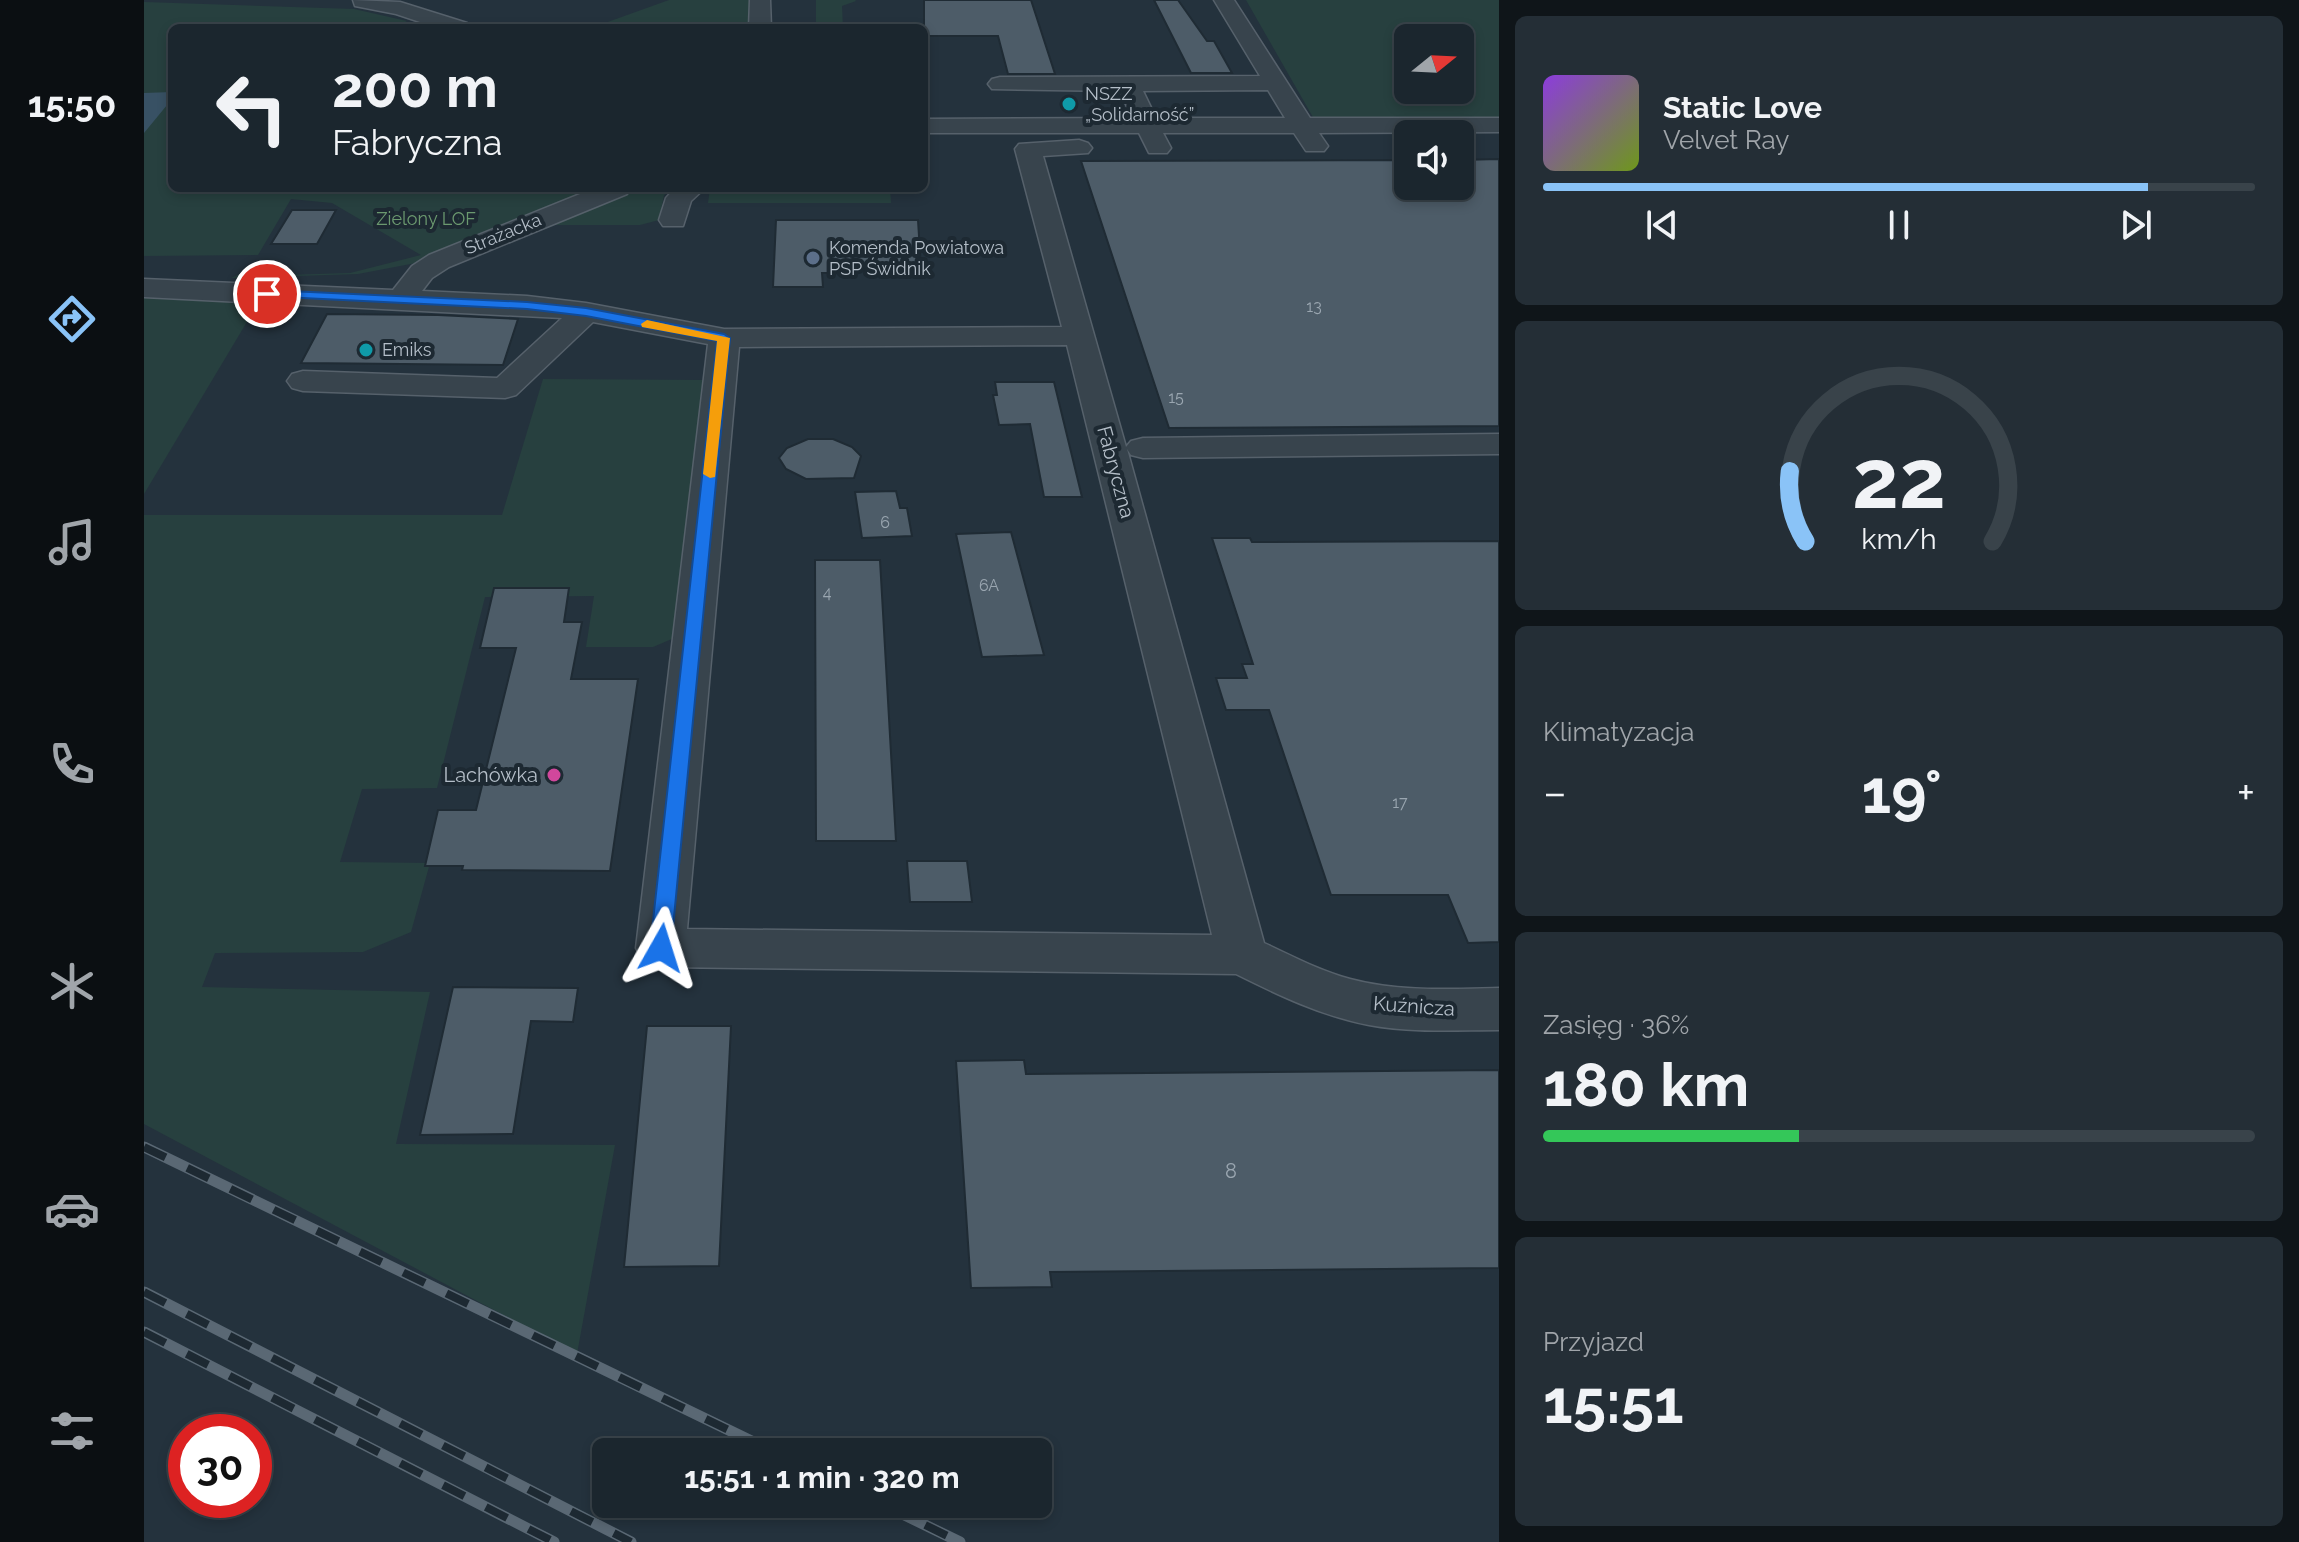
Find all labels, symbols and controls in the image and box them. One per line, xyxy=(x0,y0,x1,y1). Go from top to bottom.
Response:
north arrow xyxy=(1394,24,1474,104)
map controls xyxy=(1394,24,1474,200)
text: 200 m xyxy=(332,54,498,120)
icon: left xyxy=(200,56,304,160)
text: 15:50 xyxy=(28,83,116,125)
place label: NSZZ „Solidarność” xyxy=(1085,83,1194,125)
text: Static Love xyxy=(1663,90,1822,125)
marker: NSZZ „Solidarność” xyxy=(1060,95,1078,113)
button: sound xyxy=(1394,120,1474,200)
text: Fabryczna xyxy=(332,121,502,163)
text: Velvet Ray xyxy=(1663,125,1789,155)
icon: previous xyxy=(1640,203,1684,247)
icon: pause xyxy=(1877,203,1921,247)
icon: next xyxy=(2114,203,2158,247)
park label: Zielony LOF xyxy=(376,208,476,229)
street label: Strażacka xyxy=(461,209,544,258)
place label: Komenda Powiatowa PSP Świdnik xyxy=(829,237,1004,279)
marker: Komenda Powiatowa PSP Świdnik xyxy=(804,249,822,267)
pin xyxy=(233,260,301,328)
icon: arrive xyxy=(245,272,289,316)
icon: directions xyxy=(44,291,100,347)
house number: 13 xyxy=(1306,297,1322,316)
place label: Emiks xyxy=(382,339,432,360)
marker: Emiks xyxy=(357,341,375,359)
house number: 15 xyxy=(1168,388,1184,407)
street label: Fabryczna xyxy=(1092,423,1140,521)
text: 22 xyxy=(1852,429,1946,526)
house number: 6 xyxy=(880,513,890,532)
icon: music xyxy=(44,514,100,570)
text: km/h xyxy=(1861,522,1937,556)
house number: 6A xyxy=(979,576,999,595)
house number: 4 xyxy=(823,583,832,602)
text: Klimatyzacja xyxy=(1543,717,1694,747)
icon: phone xyxy=(44,736,100,792)
text: 19° xyxy=(1862,757,1942,827)
place label: Lachówka xyxy=(444,763,538,787)
marker: Lachówka xyxy=(545,766,563,784)
text: − xyxy=(1543,767,1567,818)
text: + xyxy=(2237,767,2255,818)
house number: 17 xyxy=(1392,793,1408,812)
position arrow xyxy=(619,906,703,990)
icon: climate xyxy=(44,958,100,1014)
street label: Kuźnicza xyxy=(1372,991,1456,1021)
text: Zasięg · 36% xyxy=(1543,1010,1689,1040)
text: 180 km xyxy=(1543,1050,1749,1120)
house number: 8 xyxy=(1225,1159,1237,1183)
icon: car xyxy=(44,1181,100,1237)
text: Przyjazd xyxy=(1543,1327,1644,1357)
text: 15:51 xyxy=(1543,1367,1684,1437)
icon: filters xyxy=(44,1403,100,1459)
speed limit sign: 30 xyxy=(168,1414,272,1518)
text: 15:51 · 1 min · 320 m xyxy=(684,1460,960,1495)

